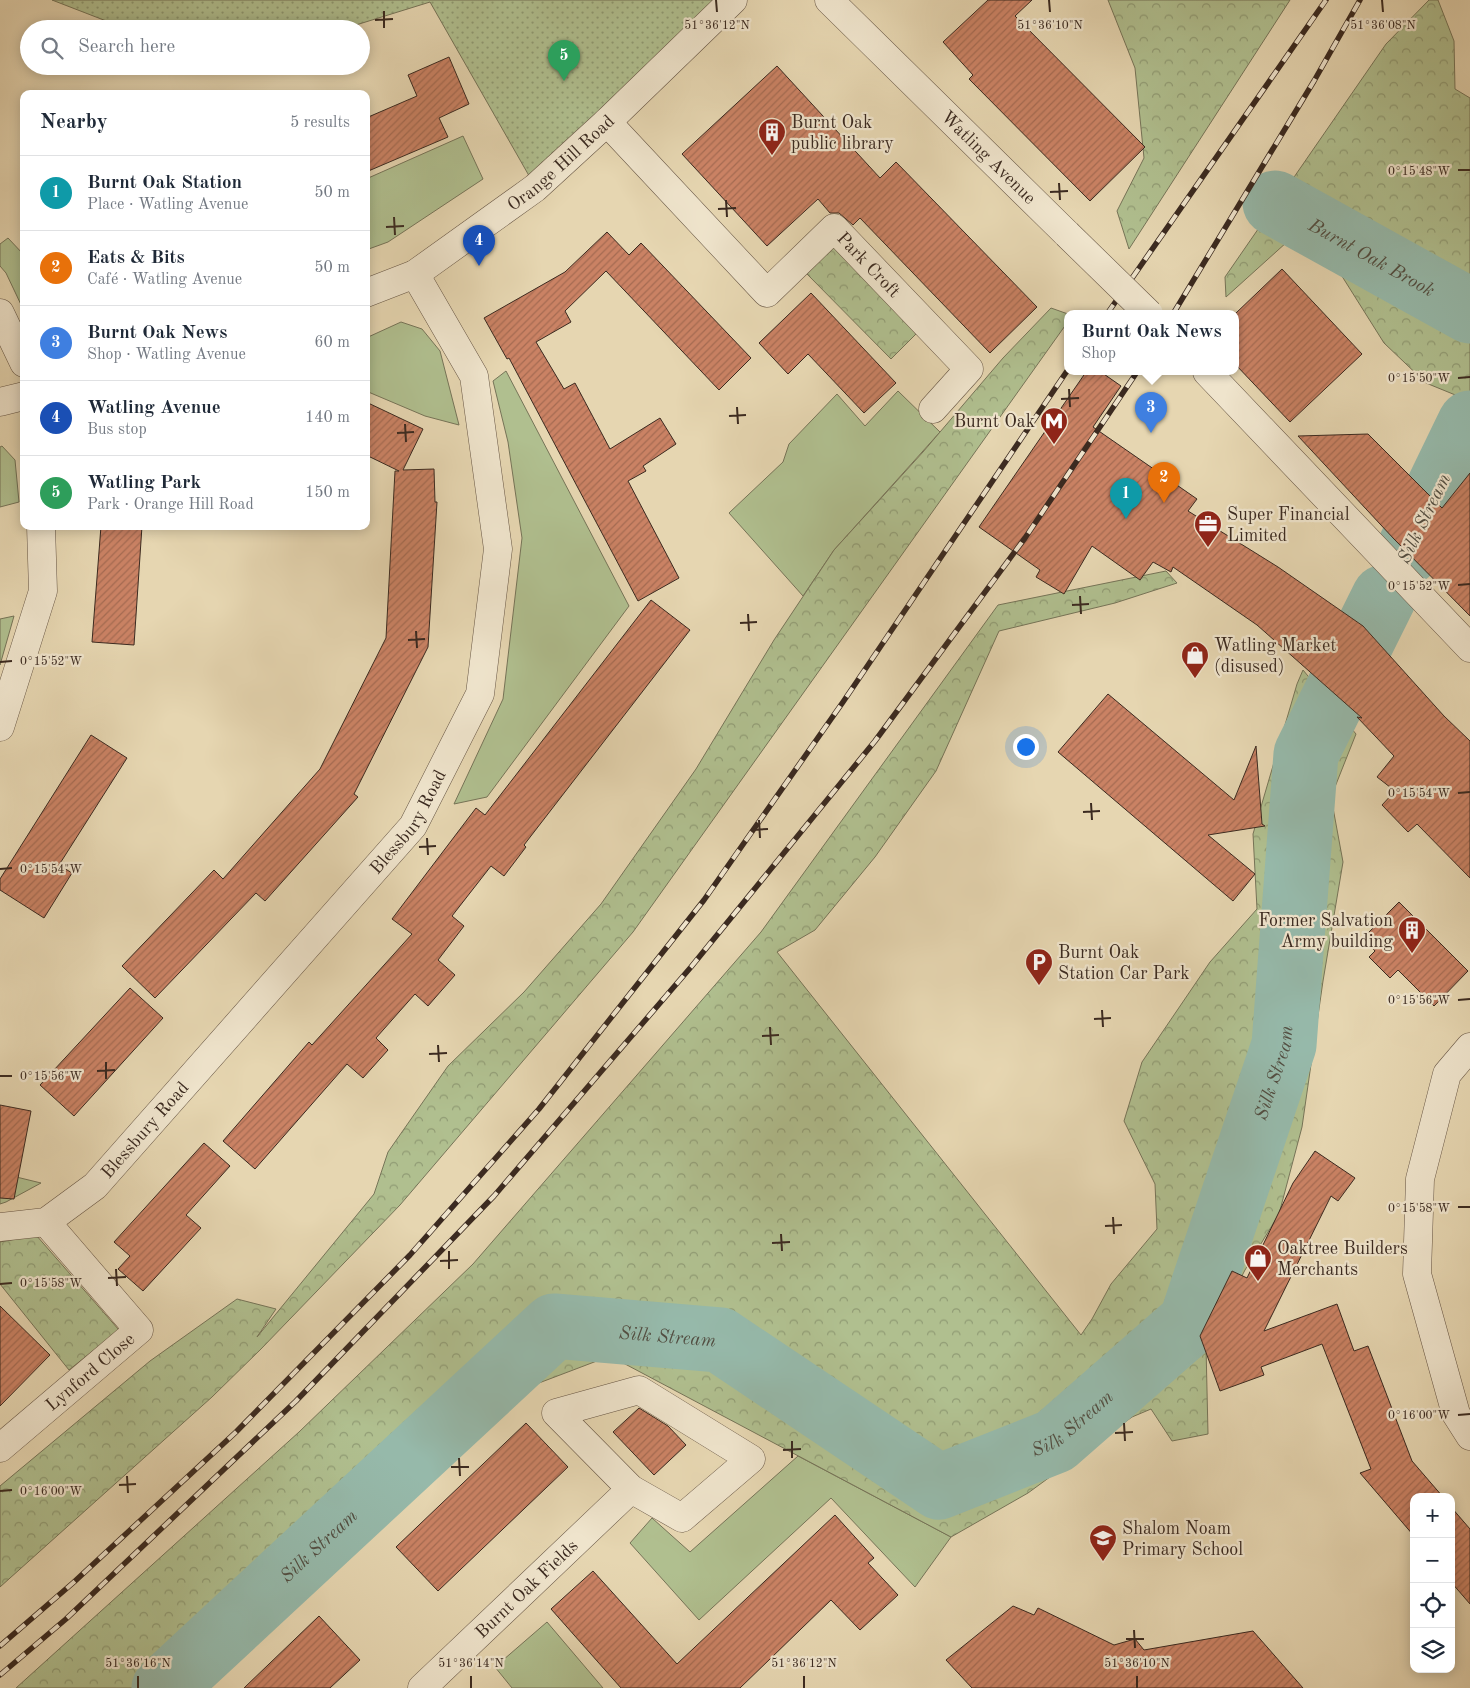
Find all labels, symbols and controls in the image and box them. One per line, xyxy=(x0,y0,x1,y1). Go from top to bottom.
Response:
text: 51°36'12"N xyxy=(684,19,750,32)
text: 51°36'10"N xyxy=(1017,19,1083,32)
text: 51°36'08"N xyxy=(1350,19,1416,32)
search box xyxy=(20,20,370,75)
icon: search xyxy=(38,34,66,62)
text: Search here xyxy=(78,38,175,57)
pin: 5 xyxy=(548,40,580,81)
street label: Watling Avenue xyxy=(937,108,1039,208)
text: Nearby xyxy=(40,112,108,133)
street label: Orange Hill Road xyxy=(504,112,618,215)
place label: Burnt Oak public library xyxy=(791,114,894,153)
text: 5 results xyxy=(290,115,350,131)
building icon: Burnt Oak public library xyxy=(757,117,787,156)
text: 0°15'48"W xyxy=(1388,165,1450,178)
text: Burnt Oak Station xyxy=(87,174,242,193)
text: 1 xyxy=(51,185,61,201)
text: 50 m xyxy=(314,185,350,201)
text: Place · Watling Avenue xyxy=(87,197,248,213)
water label: Burnt Oak Brook xyxy=(1304,216,1437,301)
pin: 4 xyxy=(463,225,495,266)
street label: Park Croft xyxy=(833,229,903,301)
text: Eats & Bits xyxy=(87,249,185,268)
text: 2 xyxy=(51,260,61,276)
text: 50 m xyxy=(314,260,350,276)
text: Café · Watling Avenue xyxy=(87,272,242,288)
popup xyxy=(1064,310,1239,375)
text: Burnt Oak News xyxy=(1081,323,1222,342)
text: Burnt Oak News xyxy=(87,324,228,343)
text: 3 xyxy=(51,335,61,351)
text: 60 m xyxy=(314,335,350,351)
text: Shop xyxy=(1081,346,1116,362)
text: Shop · Watling Avenue xyxy=(87,347,246,363)
text: 0°15'50"W xyxy=(1388,372,1450,385)
pin: 3 xyxy=(1135,392,1167,433)
text: Watling Avenue xyxy=(87,399,221,418)
metro station icon: Burnt Oak xyxy=(1039,406,1069,445)
text: 4 xyxy=(51,410,61,426)
text: 140 m xyxy=(305,410,350,426)
place label: Burnt Oak xyxy=(954,413,1035,431)
text: Bus stop xyxy=(87,422,147,438)
pin: 2 xyxy=(1148,462,1180,503)
water label: Silk Stream xyxy=(1395,471,1455,567)
text: Watling Park xyxy=(87,474,201,493)
pin: 1 xyxy=(1110,478,1142,519)
text: 5 xyxy=(51,485,61,501)
text: 150 m xyxy=(305,485,350,501)
text: Park · Orange Hill Road xyxy=(87,497,254,513)
place label: Super Financial Limited xyxy=(1227,506,1350,545)
office icon: Super Financial Limited xyxy=(1193,509,1223,548)
text: 0°15'52"W xyxy=(1388,580,1450,593)
place label: Watling Market (disused) xyxy=(1214,637,1336,676)
shop icon: Watling Market (disused) xyxy=(1180,640,1210,679)
text: 0°15'52"W xyxy=(20,655,82,668)
your location xyxy=(1013,734,1039,760)
street label: Blessbury Road xyxy=(367,767,450,878)
text: 0°15'54"W xyxy=(1388,787,1450,800)
text: 0°15'54"W xyxy=(20,863,82,876)
place label: Former Salvation Army building xyxy=(1258,912,1393,951)
building icon: Former Salvation Army building xyxy=(1397,915,1427,954)
place label: Burnt Oak Station Car Park xyxy=(1058,944,1190,983)
parking icon: Burnt Oak Station Car Park xyxy=(1024,947,1054,986)
text: 0°15'56"W xyxy=(1388,994,1450,1007)
water label: Silk Stream xyxy=(1253,1025,1297,1123)
text: 0°15'56"W xyxy=(20,1070,82,1083)
street label: Blessbury Road xyxy=(98,1079,193,1182)
text: 0°15'58"W xyxy=(1388,1202,1450,1215)
place label: Oaktree Builders Merchants xyxy=(1277,1240,1408,1279)
shop icon: Oaktree Builders Merchants xyxy=(1243,1243,1273,1282)
text: 0°15'58"W xyxy=(20,1277,82,1290)
water label: Silk Stream xyxy=(618,1324,717,1352)
street label: Lynford Close xyxy=(43,1330,138,1415)
water label: Silk Stream xyxy=(1029,1388,1118,1461)
text: 0°16'00"W xyxy=(1388,1410,1450,1422)
text: 0°16'00"W xyxy=(20,1486,82,1498)
map controls xyxy=(1410,1493,1455,1673)
button: + xyxy=(1410,1493,1455,1538)
water label: Silk Stream xyxy=(277,1507,362,1587)
place label: Shalom Noam Primary School xyxy=(1122,1520,1243,1559)
school or university icon: Shalom Noam Primary School xyxy=(1088,1523,1118,1562)
street label: Burnt Oak Fields xyxy=(472,1537,582,1642)
button: − xyxy=(1410,1538,1455,1583)
button: locate xyxy=(1410,1583,1455,1628)
button: layers xyxy=(1410,1628,1455,1673)
text: 51°36'16"N xyxy=(105,1657,171,1670)
text: 51°36'14"N xyxy=(438,1657,504,1670)
text: 51°36'12"N xyxy=(771,1657,837,1670)
text: 51°36'10"N xyxy=(1104,1657,1170,1670)

